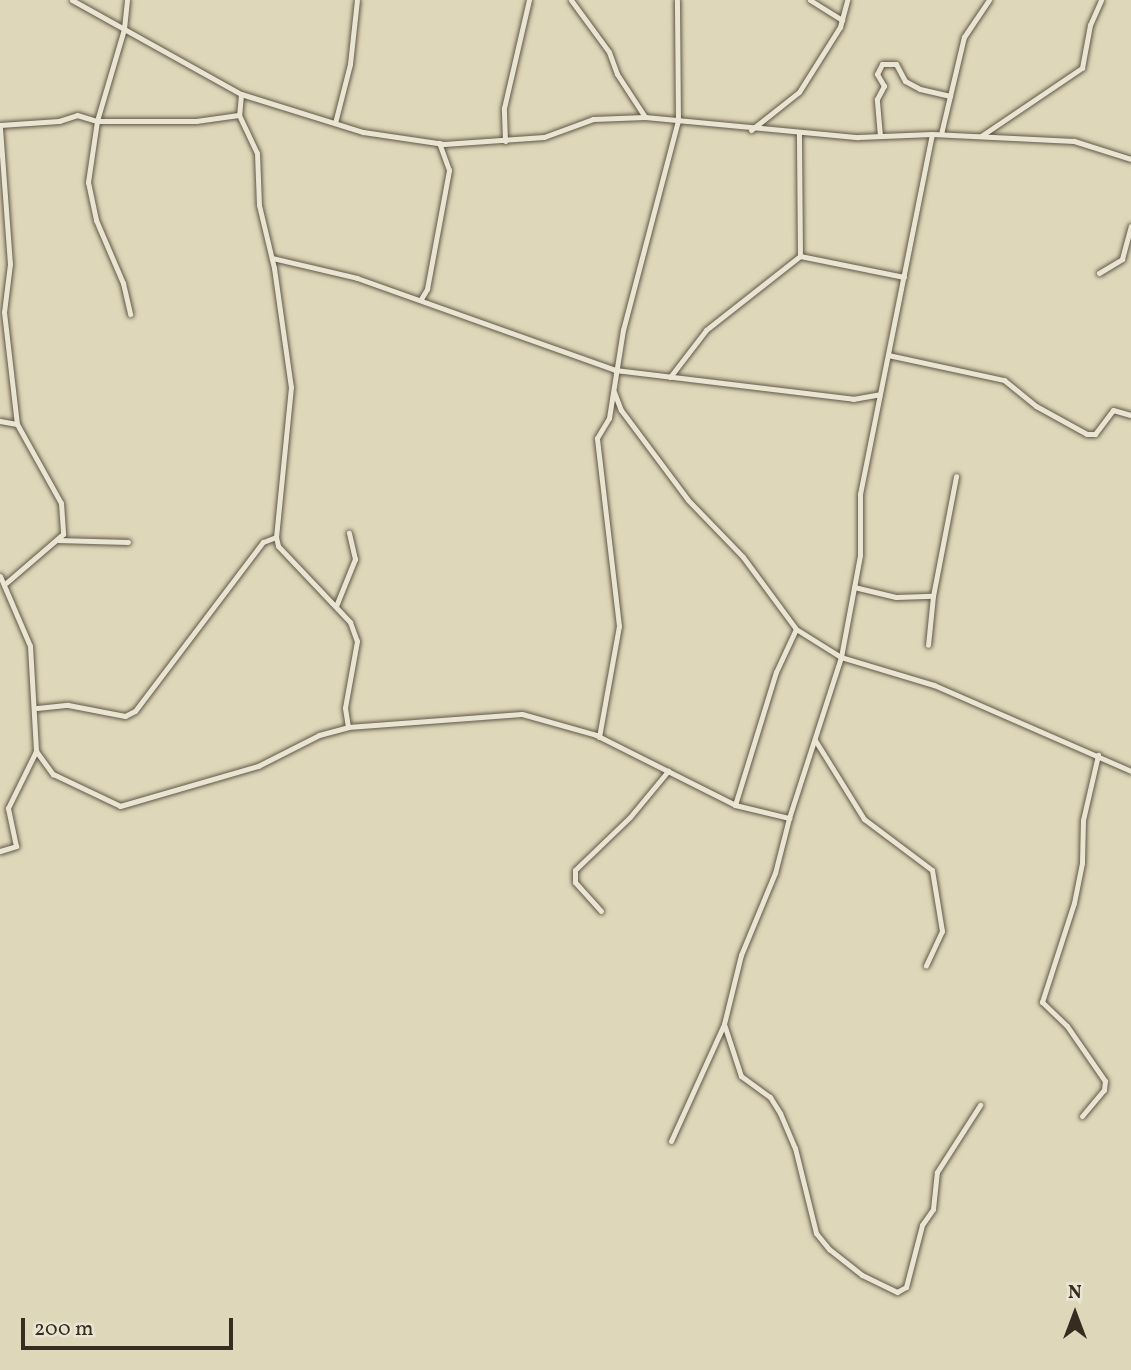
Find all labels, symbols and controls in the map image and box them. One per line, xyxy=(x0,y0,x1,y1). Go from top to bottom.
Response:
north arrow xyxy=(1040,1279,1110,1349)
text: N xyxy=(1068,1280,1082,1306)
scale bar xyxy=(24,1304,236,1348)
text: 200 m xyxy=(34,1315,94,1344)

